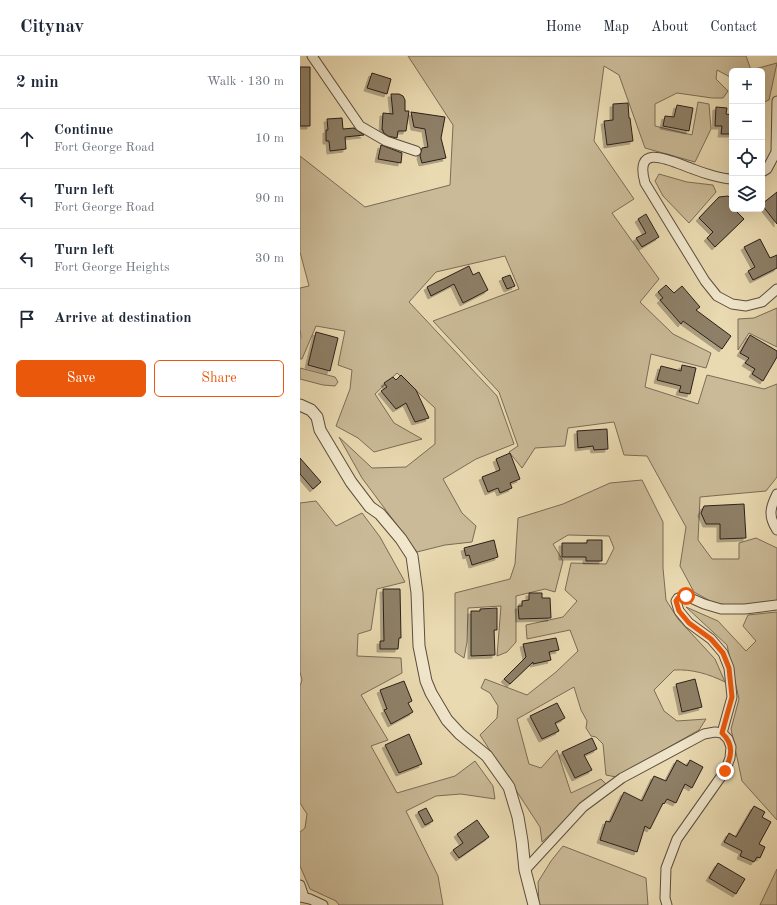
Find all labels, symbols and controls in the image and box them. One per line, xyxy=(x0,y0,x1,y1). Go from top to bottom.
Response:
text: Citynav xyxy=(20,18,84,37)
text: Home xyxy=(546,20,581,34)
text: Map xyxy=(603,20,629,34)
text: About xyxy=(651,20,688,34)
text: Contact xyxy=(710,20,757,34)
map controls xyxy=(729,68,765,212)
button: + xyxy=(729,68,765,104)
text: 2 min xyxy=(16,74,59,91)
text: Walk · 130 m xyxy=(207,75,284,88)
button: − xyxy=(729,104,765,140)
text: Continue xyxy=(54,123,113,138)
icon: ahead xyxy=(16,128,38,150)
text: 10 m xyxy=(255,132,284,145)
button: locate xyxy=(729,140,765,176)
text: Fort George Road xyxy=(54,141,155,154)
button: layers xyxy=(729,176,765,212)
text: Turn left xyxy=(54,183,114,198)
icon: left xyxy=(16,188,38,210)
text: 90 m xyxy=(255,192,284,205)
text: Fort George Road xyxy=(54,201,155,214)
text: Turn left xyxy=(54,243,114,258)
icon: left xyxy=(16,248,38,270)
text: 30 m xyxy=(255,252,284,265)
text: Fort George Heights xyxy=(54,261,170,274)
icon: arrive xyxy=(16,308,38,330)
text: Arrive at destination xyxy=(54,311,192,326)
button: Save xyxy=(16,360,146,397)
button: Share xyxy=(154,360,284,397)
route start xyxy=(677,587,695,605)
route end xyxy=(716,762,734,780)

